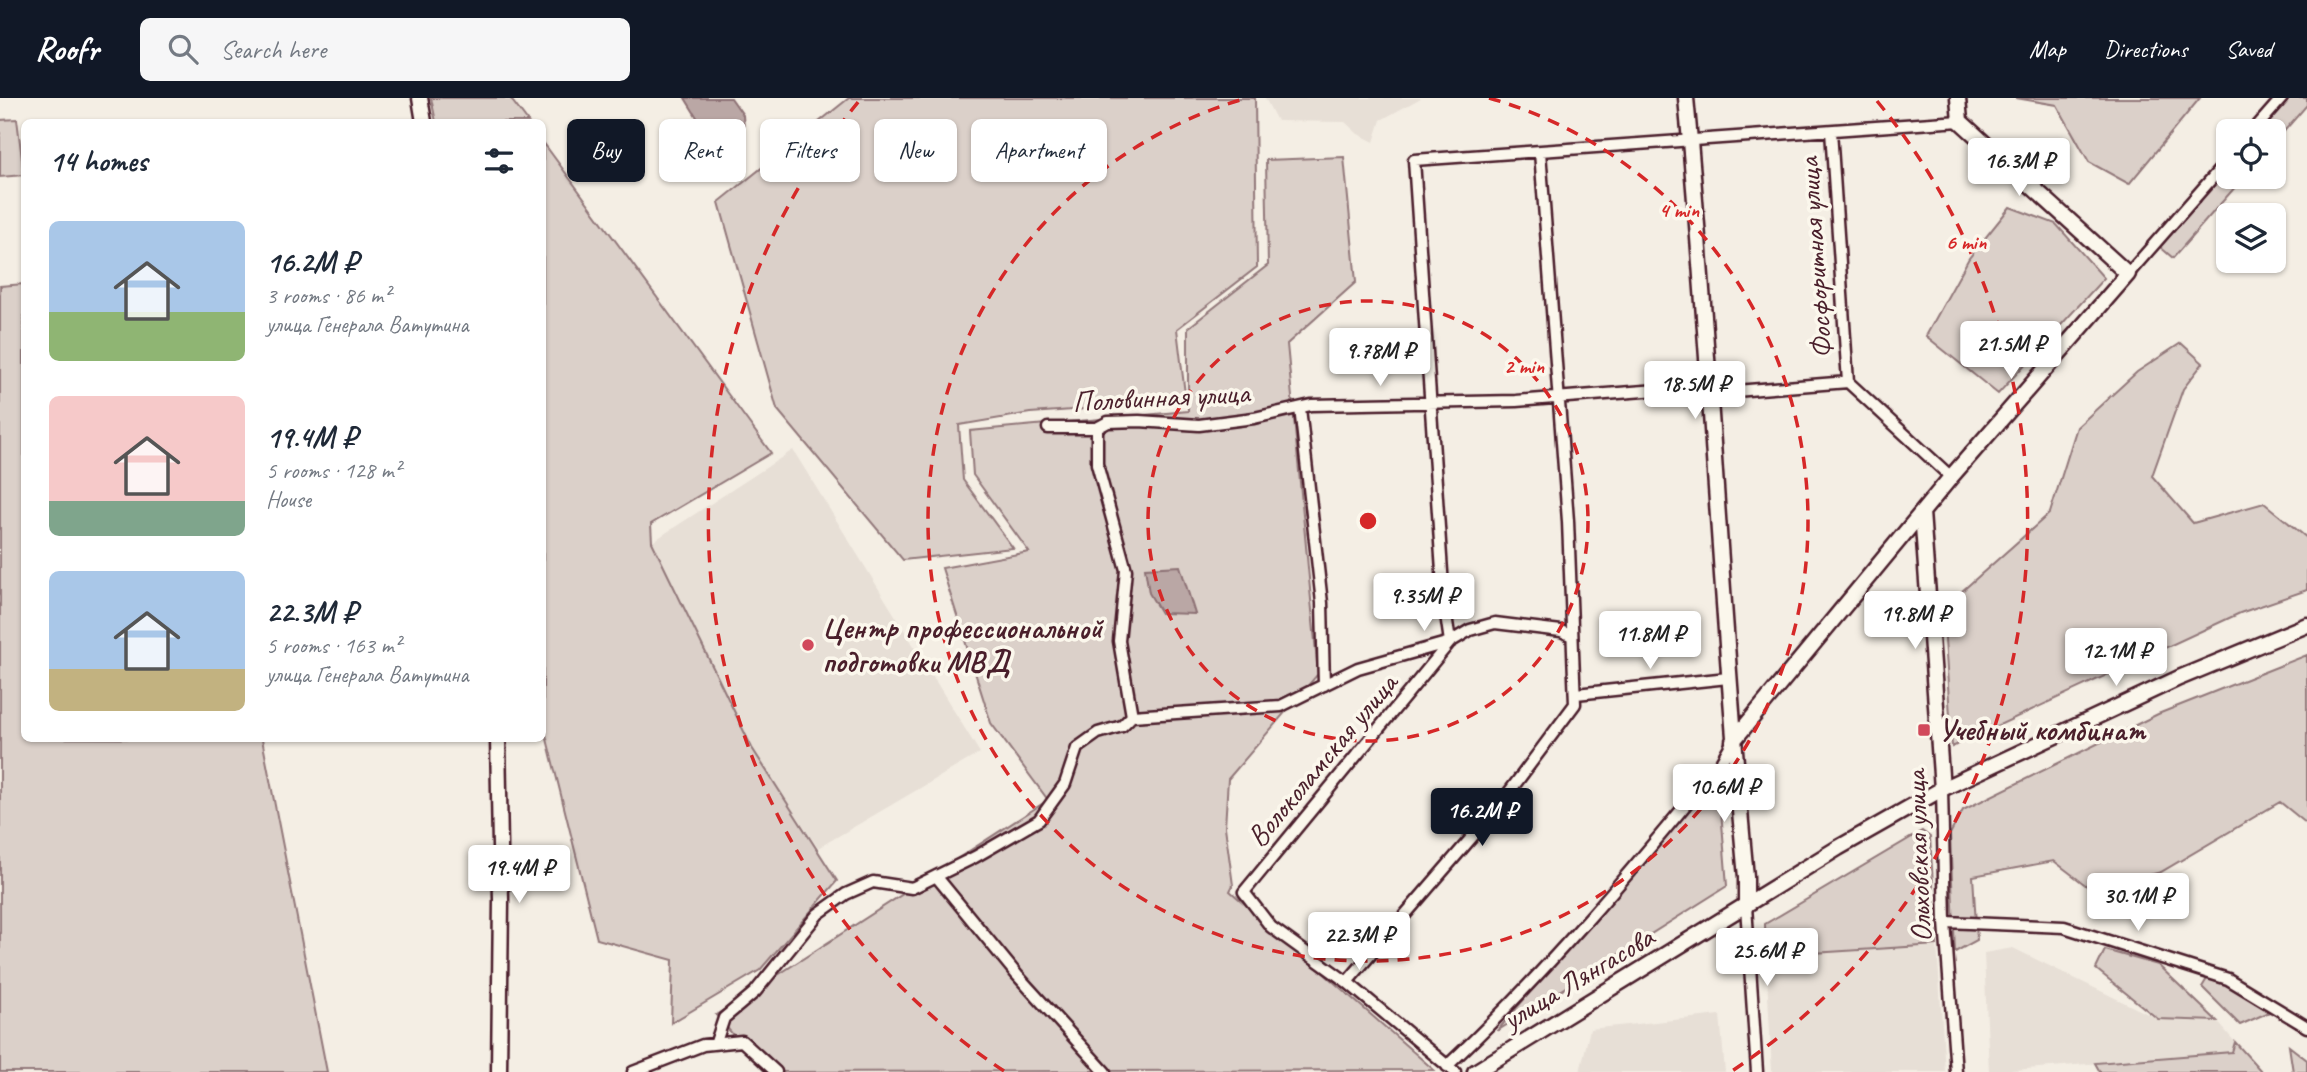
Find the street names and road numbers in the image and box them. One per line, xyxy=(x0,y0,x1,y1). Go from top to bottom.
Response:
street label: Фосфоритная улица xyxy=(1789,154,1841,360)
street label: Половинная улица xyxy=(1072,373,1252,421)
street label: Волоколамская улица xyxy=(1238,663,1407,855)
street label: Ольховская улица xyxy=(1896,767,1940,943)
street label: улица Лянгасова xyxy=(1494,917,1662,1039)

